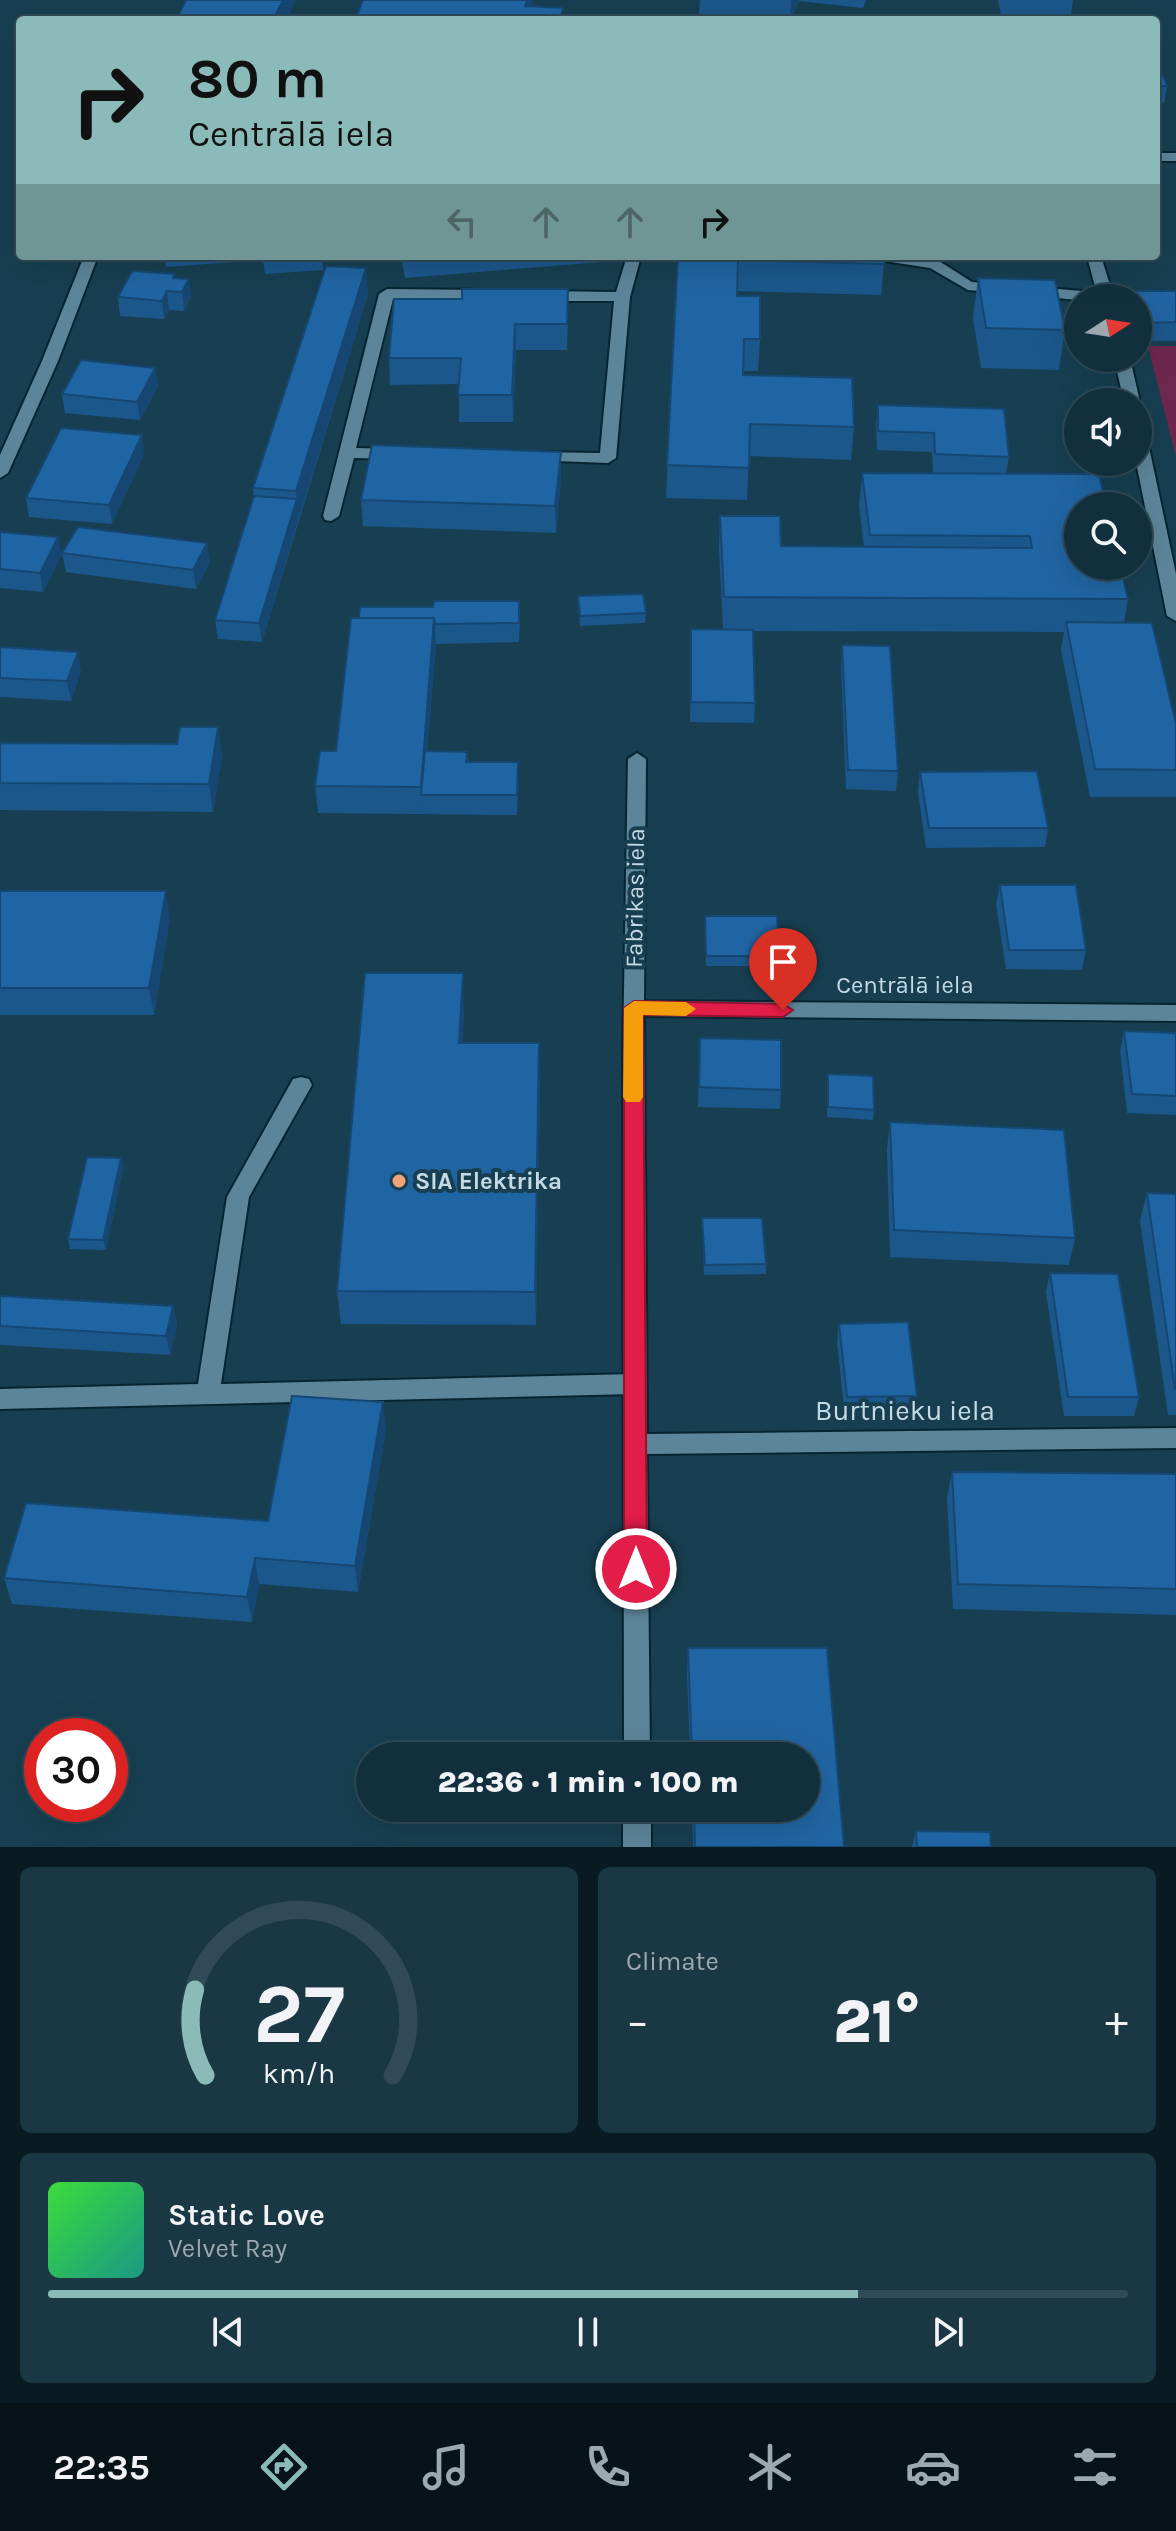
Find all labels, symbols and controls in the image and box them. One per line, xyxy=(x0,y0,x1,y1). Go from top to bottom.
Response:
text: 80 m xyxy=(188,46,327,111)
icon: right xyxy=(56,48,160,152)
text: Centrālā iela xyxy=(188,113,394,155)
icon: left xyxy=(440,200,484,244)
icon: ahead xyxy=(524,200,568,244)
icon: ahead xyxy=(608,200,652,244)
icon: right xyxy=(692,200,736,244)
north arrow xyxy=(1064,284,1152,372)
map controls xyxy=(1064,284,1152,580)
button: sound xyxy=(1064,388,1152,476)
button: search xyxy=(1064,492,1152,580)
street label: Fabrikas iela xyxy=(620,828,650,968)
pin xyxy=(749,928,817,1010)
icon: arrive xyxy=(761,940,805,984)
street label: Centrālā iela xyxy=(836,971,974,999)
place label: SIA Elektrika xyxy=(415,1167,562,1195)
marker: SIA Elektrika xyxy=(390,1172,408,1190)
street label: Burtnieku iela xyxy=(815,1394,995,1427)
position arrow xyxy=(594,1527,678,1611)
speed limit sign: 30 xyxy=(24,1718,128,1822)
text: 22:36 · 1 min · 100 m xyxy=(437,1764,739,1800)
text: Climate xyxy=(626,1946,719,1977)
text: 27 xyxy=(253,1966,345,2063)
text: 21° xyxy=(833,1987,921,2057)
text: − xyxy=(626,1996,649,2047)
text: + xyxy=(1105,1996,1128,2047)
text: km/h xyxy=(263,2057,335,2090)
text: Static Love xyxy=(168,2197,325,2233)
text: Velvet Ray xyxy=(168,2233,287,2264)
icon: previous xyxy=(206,2310,250,2354)
icon: pause xyxy=(566,2310,610,2354)
icon: next xyxy=(926,2310,970,2354)
icon: directions xyxy=(256,2439,312,2495)
icon: music xyxy=(418,2439,474,2495)
icon: phone xyxy=(580,2439,636,2495)
icon: climate xyxy=(742,2439,798,2495)
icon: car xyxy=(905,2439,961,2495)
icon: filters xyxy=(1067,2439,1123,2495)
text: 22:35 xyxy=(53,2446,150,2488)

